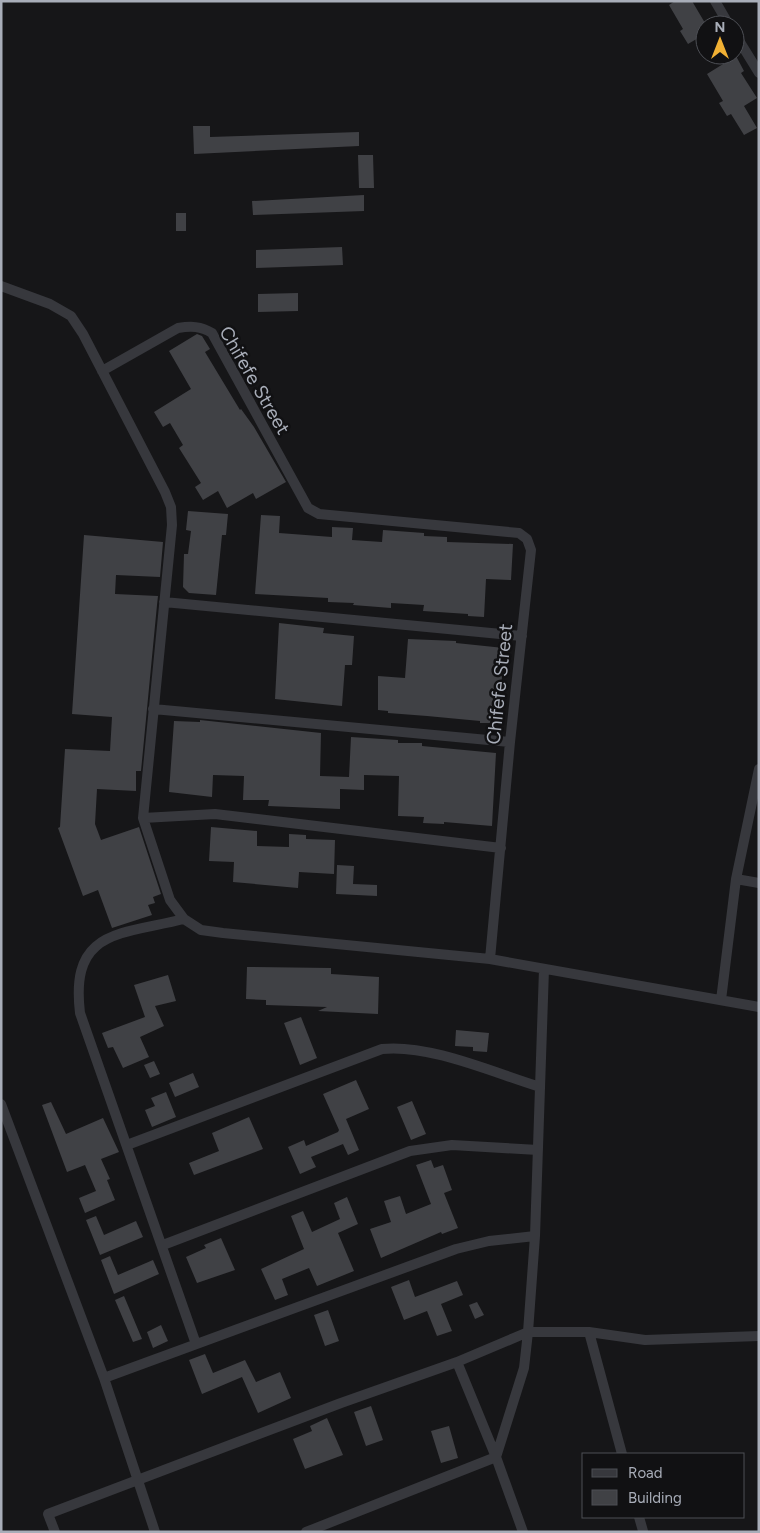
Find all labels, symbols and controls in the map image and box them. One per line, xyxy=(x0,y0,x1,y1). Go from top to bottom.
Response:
north arrow xyxy=(695,15,745,65)
text: N xyxy=(715,19,725,36)
street label: Chifefe Street xyxy=(214,322,295,439)
street label: Chifefe Street xyxy=(482,623,517,746)
legend xyxy=(582,1453,745,1518)
text: Road xyxy=(628,1464,663,1482)
text: Building xyxy=(628,1489,682,1507)

